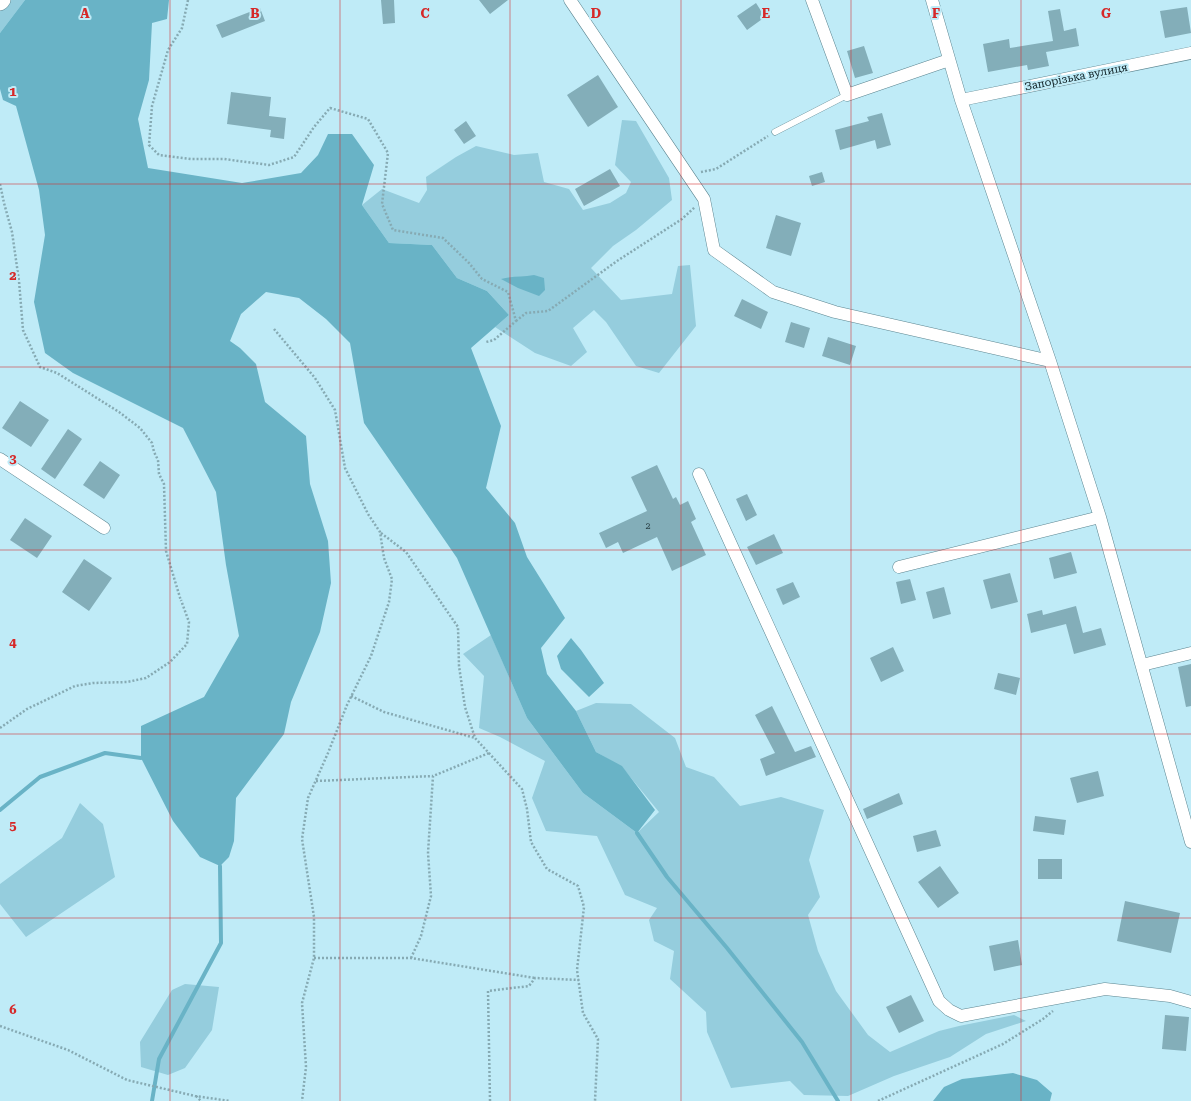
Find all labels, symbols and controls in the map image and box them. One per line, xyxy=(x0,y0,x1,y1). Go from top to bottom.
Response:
text: A xyxy=(80,6,90,21)
text: B xyxy=(250,6,260,21)
text: C xyxy=(420,6,430,21)
text: D xyxy=(591,6,601,21)
text: E xyxy=(762,6,770,21)
text: F xyxy=(932,6,940,21)
text: G xyxy=(1101,6,1111,21)
street label: Запорізька вулиця xyxy=(1023,61,1129,93)
text: 1 xyxy=(9,84,17,99)
text: 2 xyxy=(9,268,17,283)
text: 3 xyxy=(9,451,17,466)
house number: 2 xyxy=(645,521,651,531)
text: 4 xyxy=(9,635,17,650)
text: 5 xyxy=(9,818,17,833)
text: 6 xyxy=(9,1002,17,1017)

